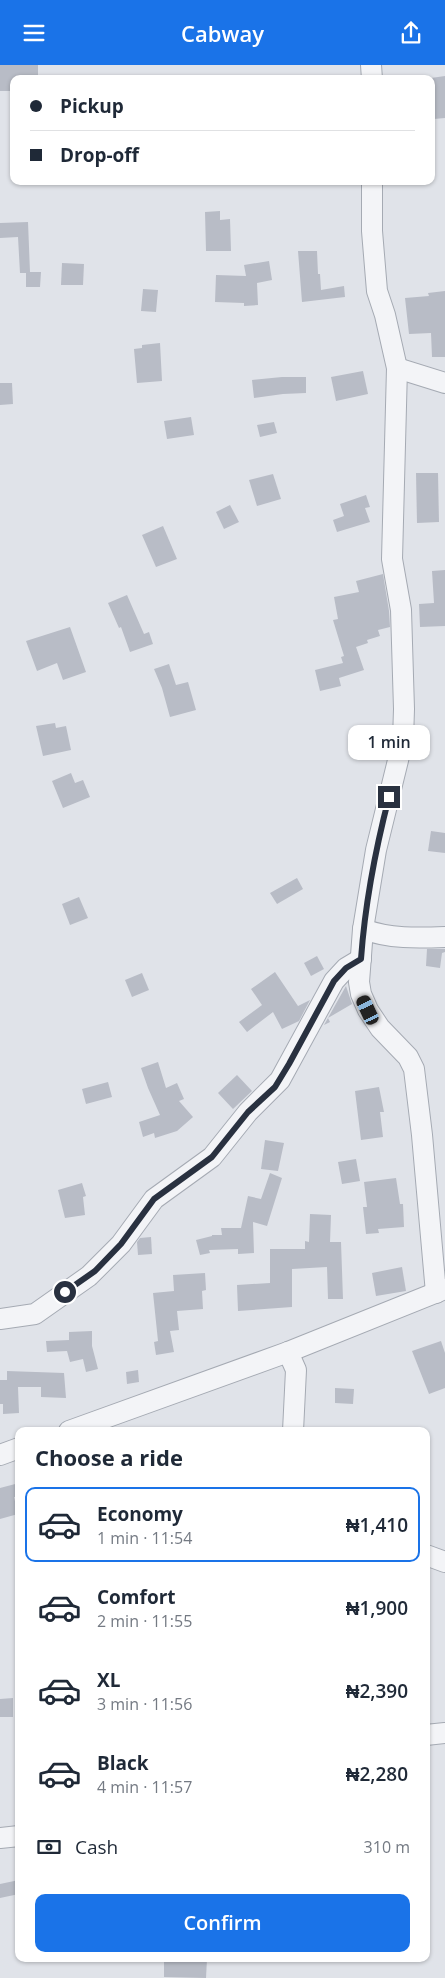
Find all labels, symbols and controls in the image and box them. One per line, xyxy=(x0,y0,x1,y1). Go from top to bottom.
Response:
text: Cabway xyxy=(181,18,264,48)
icon: menu xyxy=(20,19,48,47)
icon: share xyxy=(397,19,425,47)
text: Pickup xyxy=(60,93,124,119)
text: Drop-off xyxy=(60,142,139,168)
callout: 1 min xyxy=(348,725,430,759)
text: 1 min xyxy=(367,731,411,753)
route end xyxy=(378,786,400,808)
car xyxy=(354,993,381,1027)
route start xyxy=(54,1281,76,1303)
text: Choose a ride xyxy=(35,1442,183,1472)
text: Economy xyxy=(97,1501,183,1527)
icon: car xyxy=(37,1502,82,1547)
text: ₦1,410 xyxy=(346,1512,408,1538)
text: 1 min · 11:54 xyxy=(97,1527,192,1549)
text: Comfort xyxy=(97,1584,176,1610)
icon: car xyxy=(37,1585,82,1630)
text: ₦1,900 xyxy=(346,1595,408,1621)
text: 2 min · 11:55 xyxy=(97,1610,192,1632)
text: XL xyxy=(97,1667,120,1693)
icon: car xyxy=(37,1668,82,1713)
text: ₦2,390 xyxy=(346,1678,408,1704)
text: 3 min · 11:56 xyxy=(97,1693,192,1715)
text: Black xyxy=(97,1750,149,1776)
icon: car xyxy=(37,1751,82,1796)
text: ₦2,280 xyxy=(346,1761,408,1787)
text: 4 min · 11:57 xyxy=(97,1776,192,1798)
icon: cash xyxy=(35,1833,63,1861)
text: Cash xyxy=(75,1834,118,1860)
text: 310 m xyxy=(364,1836,410,1858)
button: Confirm xyxy=(35,1894,410,1952)

